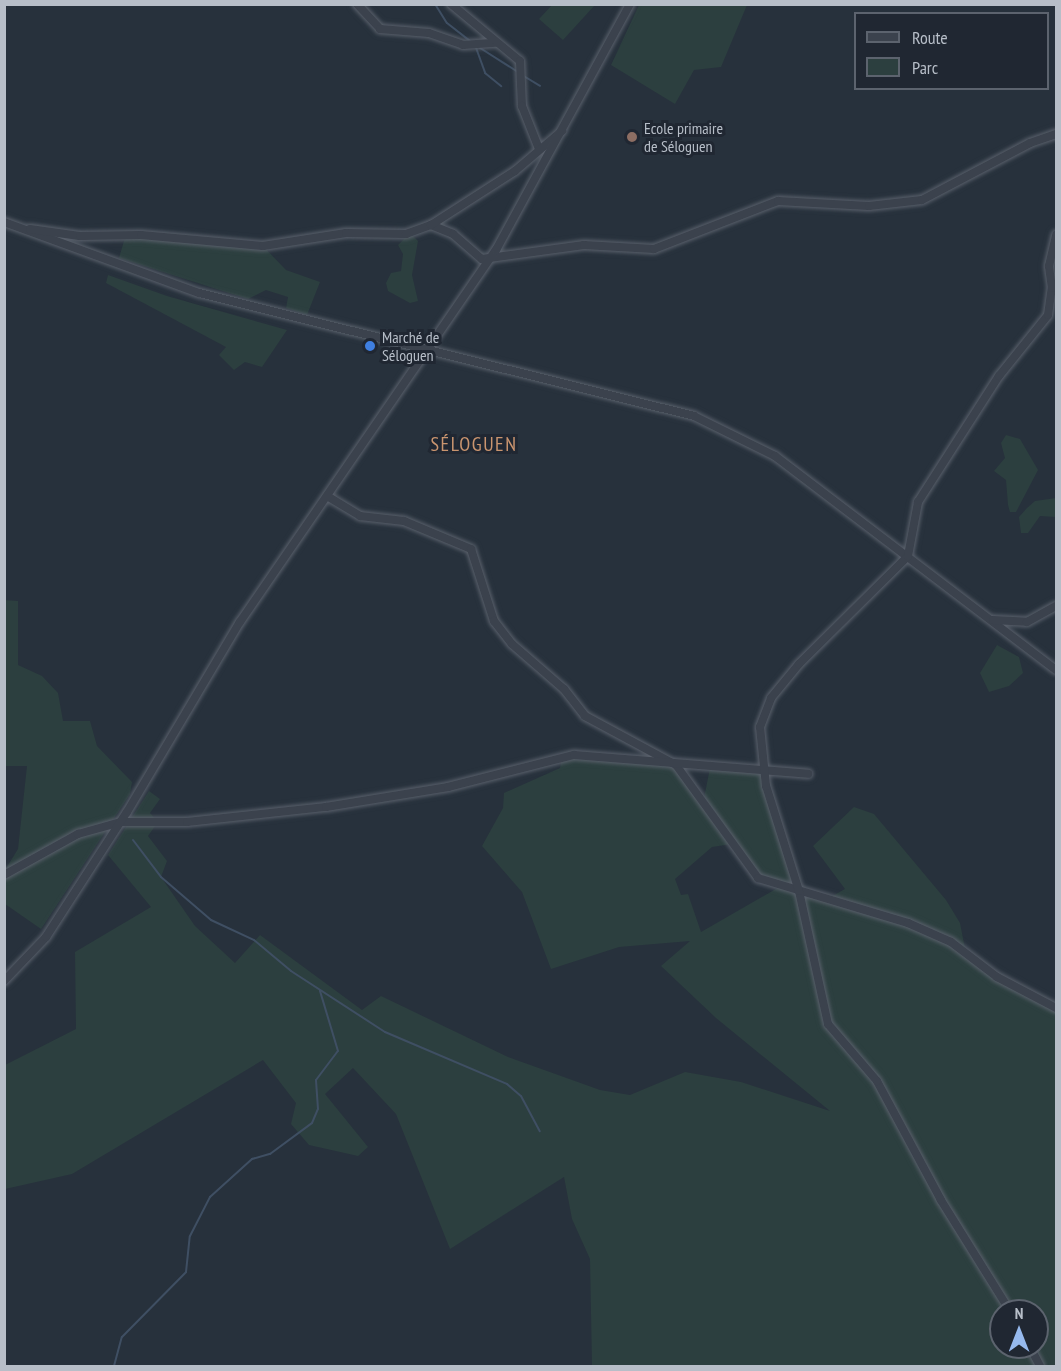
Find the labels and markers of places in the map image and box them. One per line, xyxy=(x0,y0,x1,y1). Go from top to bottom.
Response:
place label: Ecole primaire de Séloguen xyxy=(644,118,723,156)
marker: Ecole primaire de Séloguen xyxy=(625,130,639,144)
place label: Marché de Séloguen xyxy=(382,327,439,365)
marker: Marché de Séloguen xyxy=(363,339,377,353)

